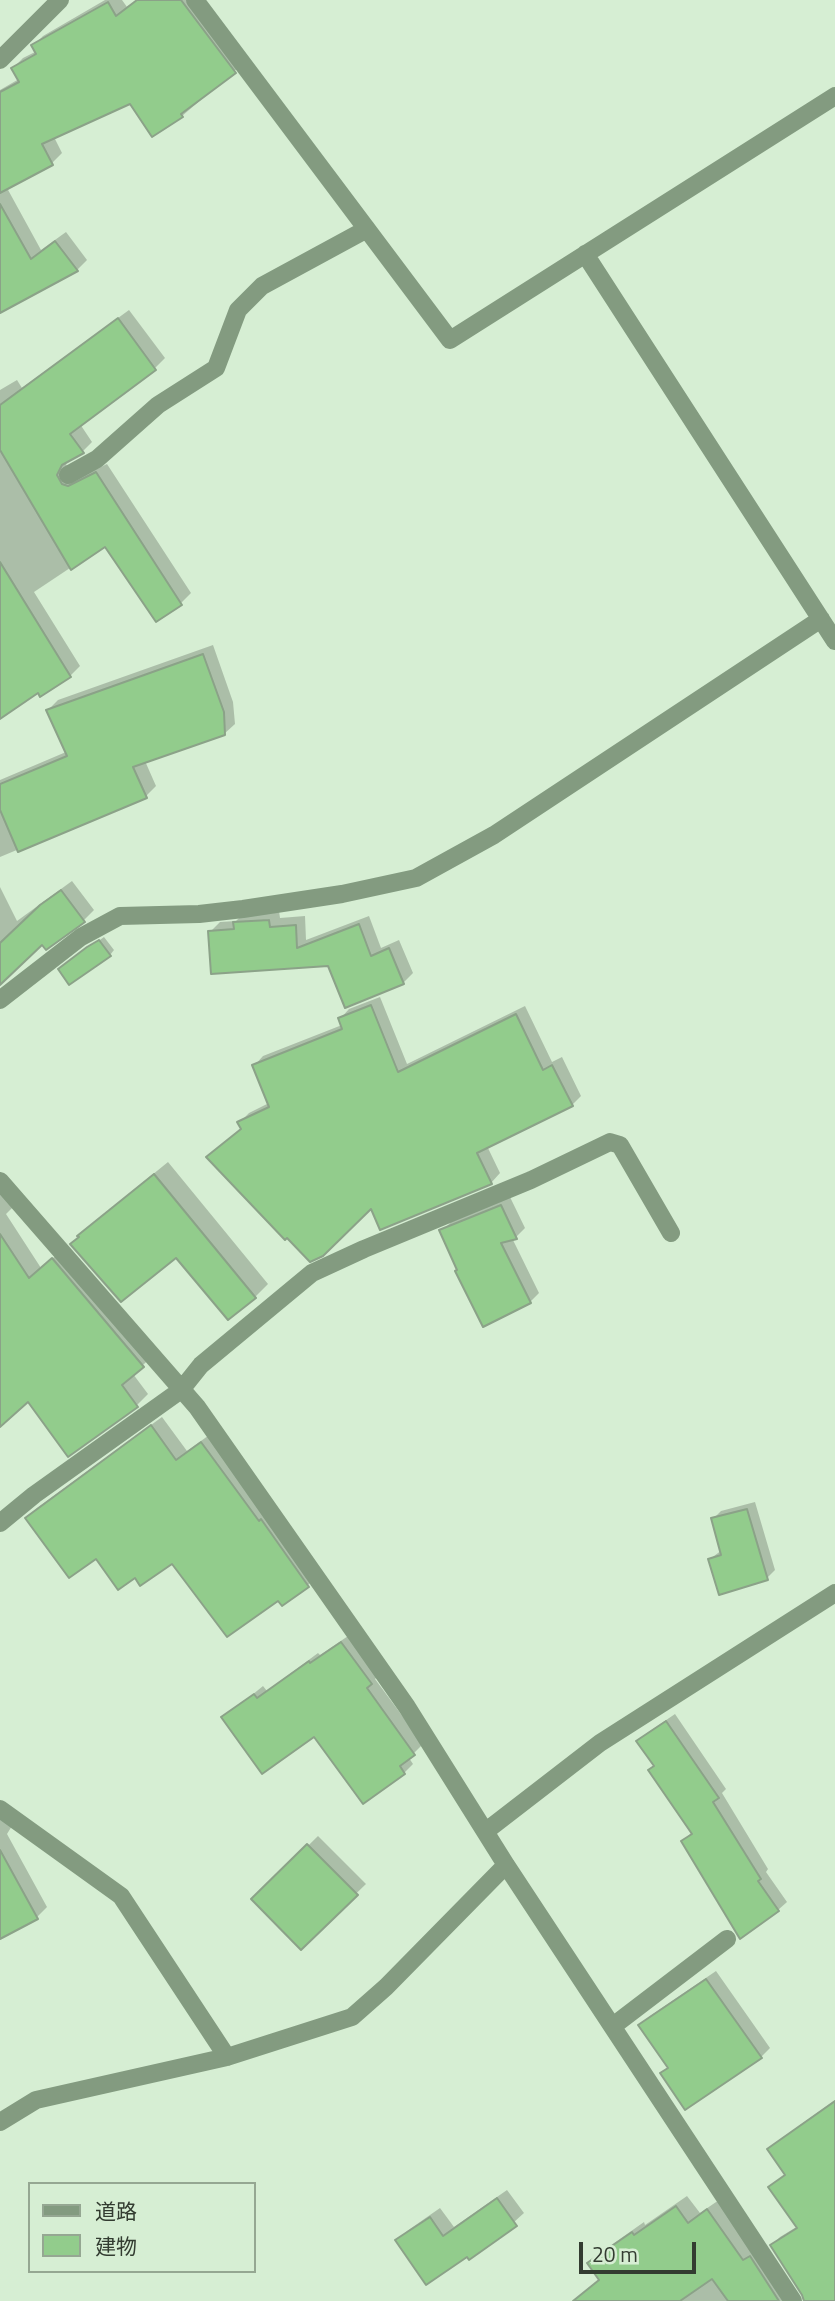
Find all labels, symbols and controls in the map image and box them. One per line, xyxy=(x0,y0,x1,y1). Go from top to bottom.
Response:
legend xyxy=(28,2182,256,2273)
text: 道路 xyxy=(95,2195,137,2227)
scale bar xyxy=(583,2228,700,2272)
text: 建物 xyxy=(95,2230,137,2262)
text: 20 m xyxy=(592,2238,638,2270)

